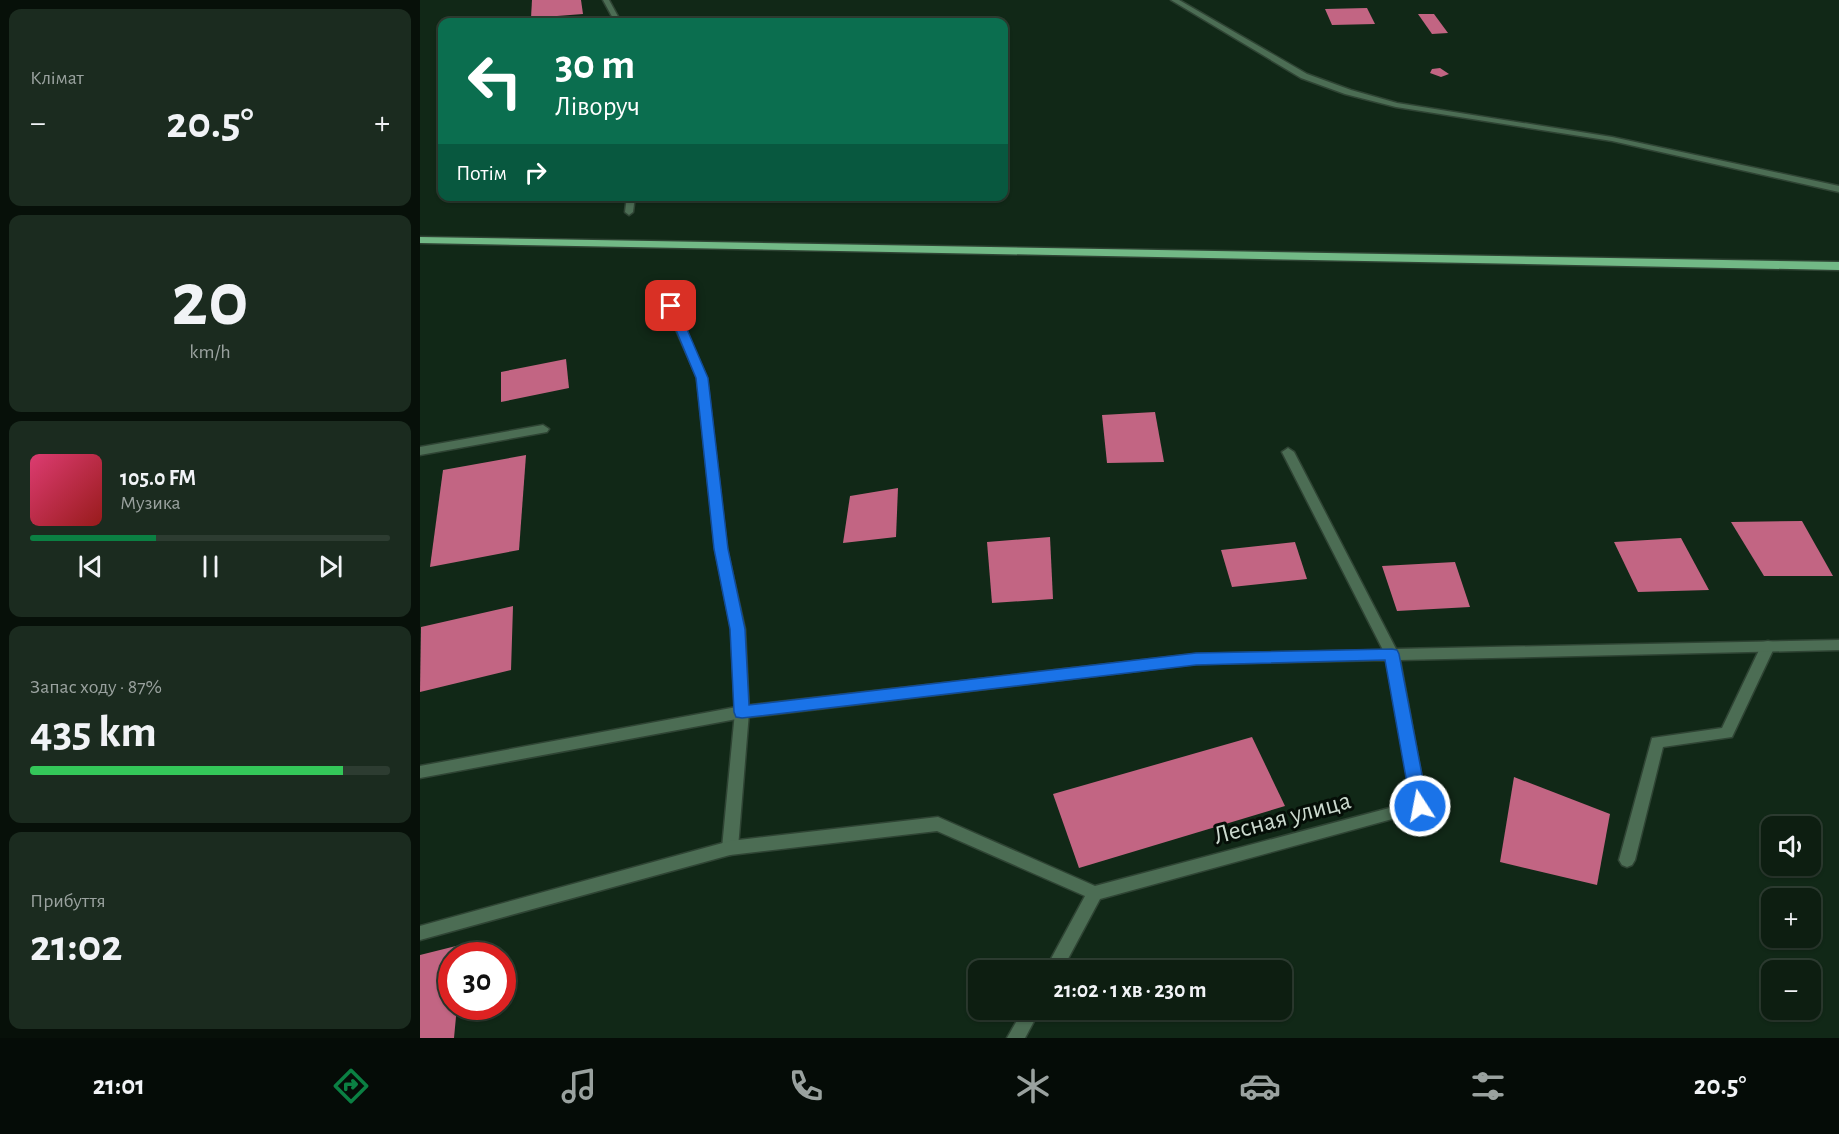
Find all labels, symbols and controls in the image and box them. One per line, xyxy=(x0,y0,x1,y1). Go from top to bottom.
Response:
icon: left xyxy=(456,42,534,120)
text: 30 m xyxy=(555,44,635,86)
text: Клімат xyxy=(30,68,84,88)
text: Ліворуч xyxy=(555,93,640,120)
text: 20.5° xyxy=(166,101,254,146)
text: − xyxy=(30,107,46,140)
text: + xyxy=(374,107,390,140)
icon: right xyxy=(519,156,552,189)
text: Потім xyxy=(456,162,507,184)
text: 20 xyxy=(171,262,249,340)
pin xyxy=(645,280,696,331)
icon: arrive xyxy=(654,289,687,322)
text: km/h xyxy=(189,342,231,362)
text: 105.0 FM xyxy=(120,467,196,489)
text: Музика xyxy=(120,493,181,513)
icon: previous xyxy=(74,550,107,583)
icon: pause xyxy=(194,550,227,583)
icon: next xyxy=(314,550,347,583)
text: Запас ходу · 87% xyxy=(30,677,162,697)
text: 435 km xyxy=(30,710,157,755)
position arrow xyxy=(1388,774,1452,838)
street label: Лесная улица xyxy=(1211,787,1354,849)
map controls xyxy=(1761,816,1821,1020)
button: sound xyxy=(1761,816,1821,876)
button: + xyxy=(1761,888,1821,948)
text: Прибуття xyxy=(30,891,106,911)
text: 21:02 xyxy=(30,924,122,969)
speed limit sign: 30 xyxy=(438,942,516,1020)
button: − xyxy=(1761,960,1821,1020)
text: 21:02 · 1 хв · 230 m xyxy=(1053,979,1207,1001)
icon: directions xyxy=(330,1065,372,1107)
icon: music xyxy=(558,1065,600,1107)
icon: phone xyxy=(785,1065,827,1107)
icon: climate xyxy=(1012,1065,1054,1107)
icon: car xyxy=(1239,1065,1281,1107)
icon: filters xyxy=(1467,1065,1509,1107)
text: 21:01 xyxy=(93,1072,145,1099)
text: 20.5° xyxy=(1694,1072,1746,1099)

